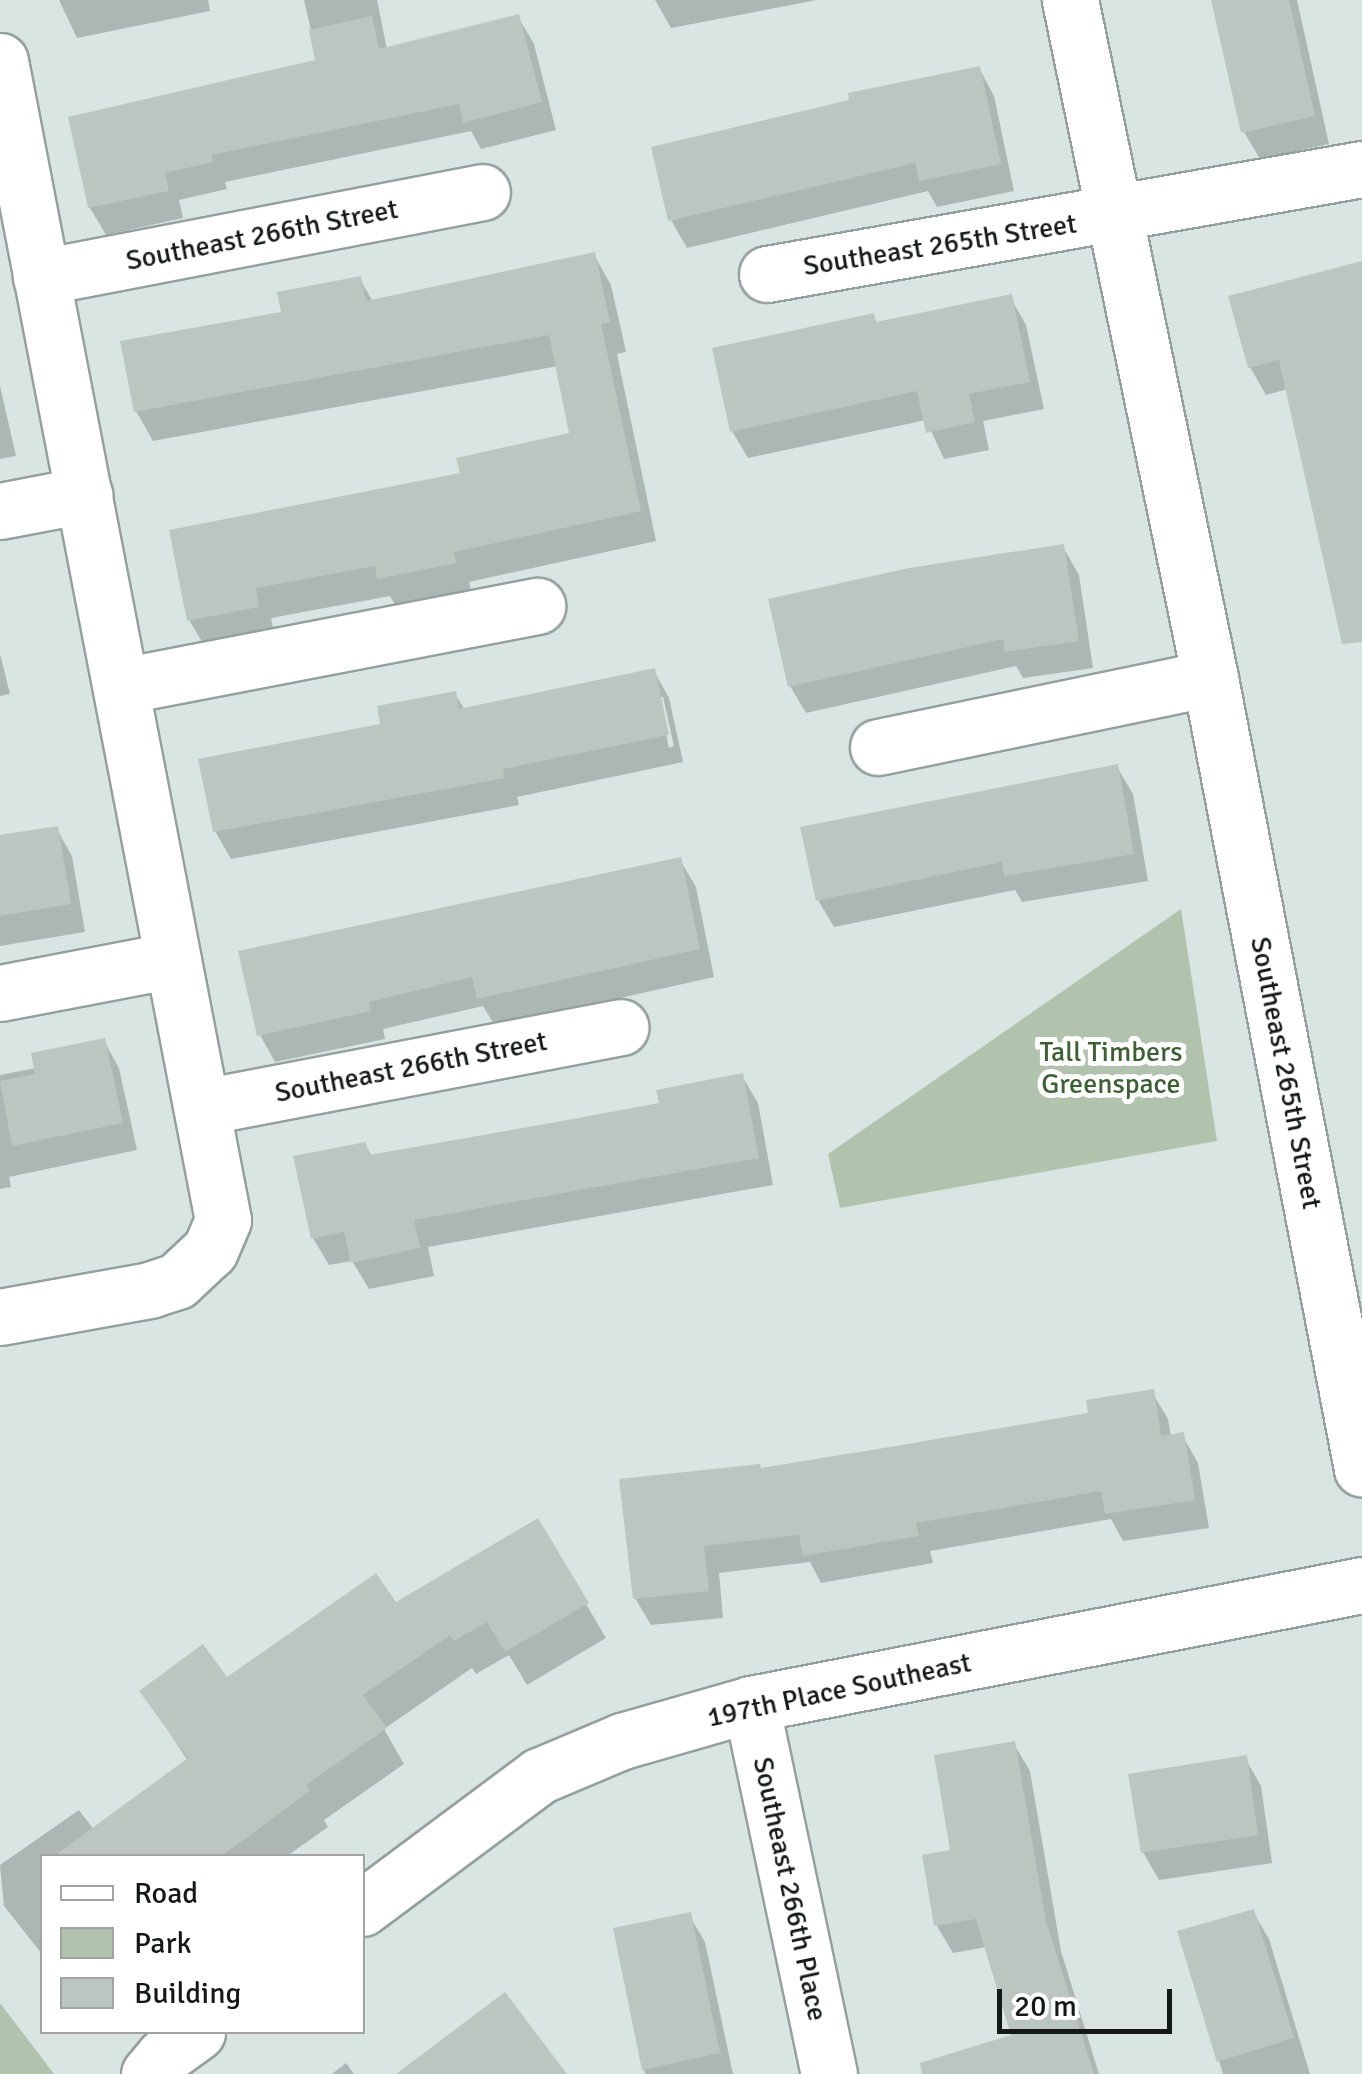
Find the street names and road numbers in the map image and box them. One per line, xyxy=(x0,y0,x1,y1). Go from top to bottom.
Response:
street label: Southeast 266th Street xyxy=(123,192,401,278)
street label: Southeast 265th Street xyxy=(801,207,1079,283)
street label: Southeast 265th Street xyxy=(1243,934,1329,1212)
street label: Southeast 266th Street xyxy=(272,1024,550,1110)
street label: 197th Place Southeast xyxy=(704,1646,974,1734)
street label: Southeast 266th Place xyxy=(746,1754,834,2024)

